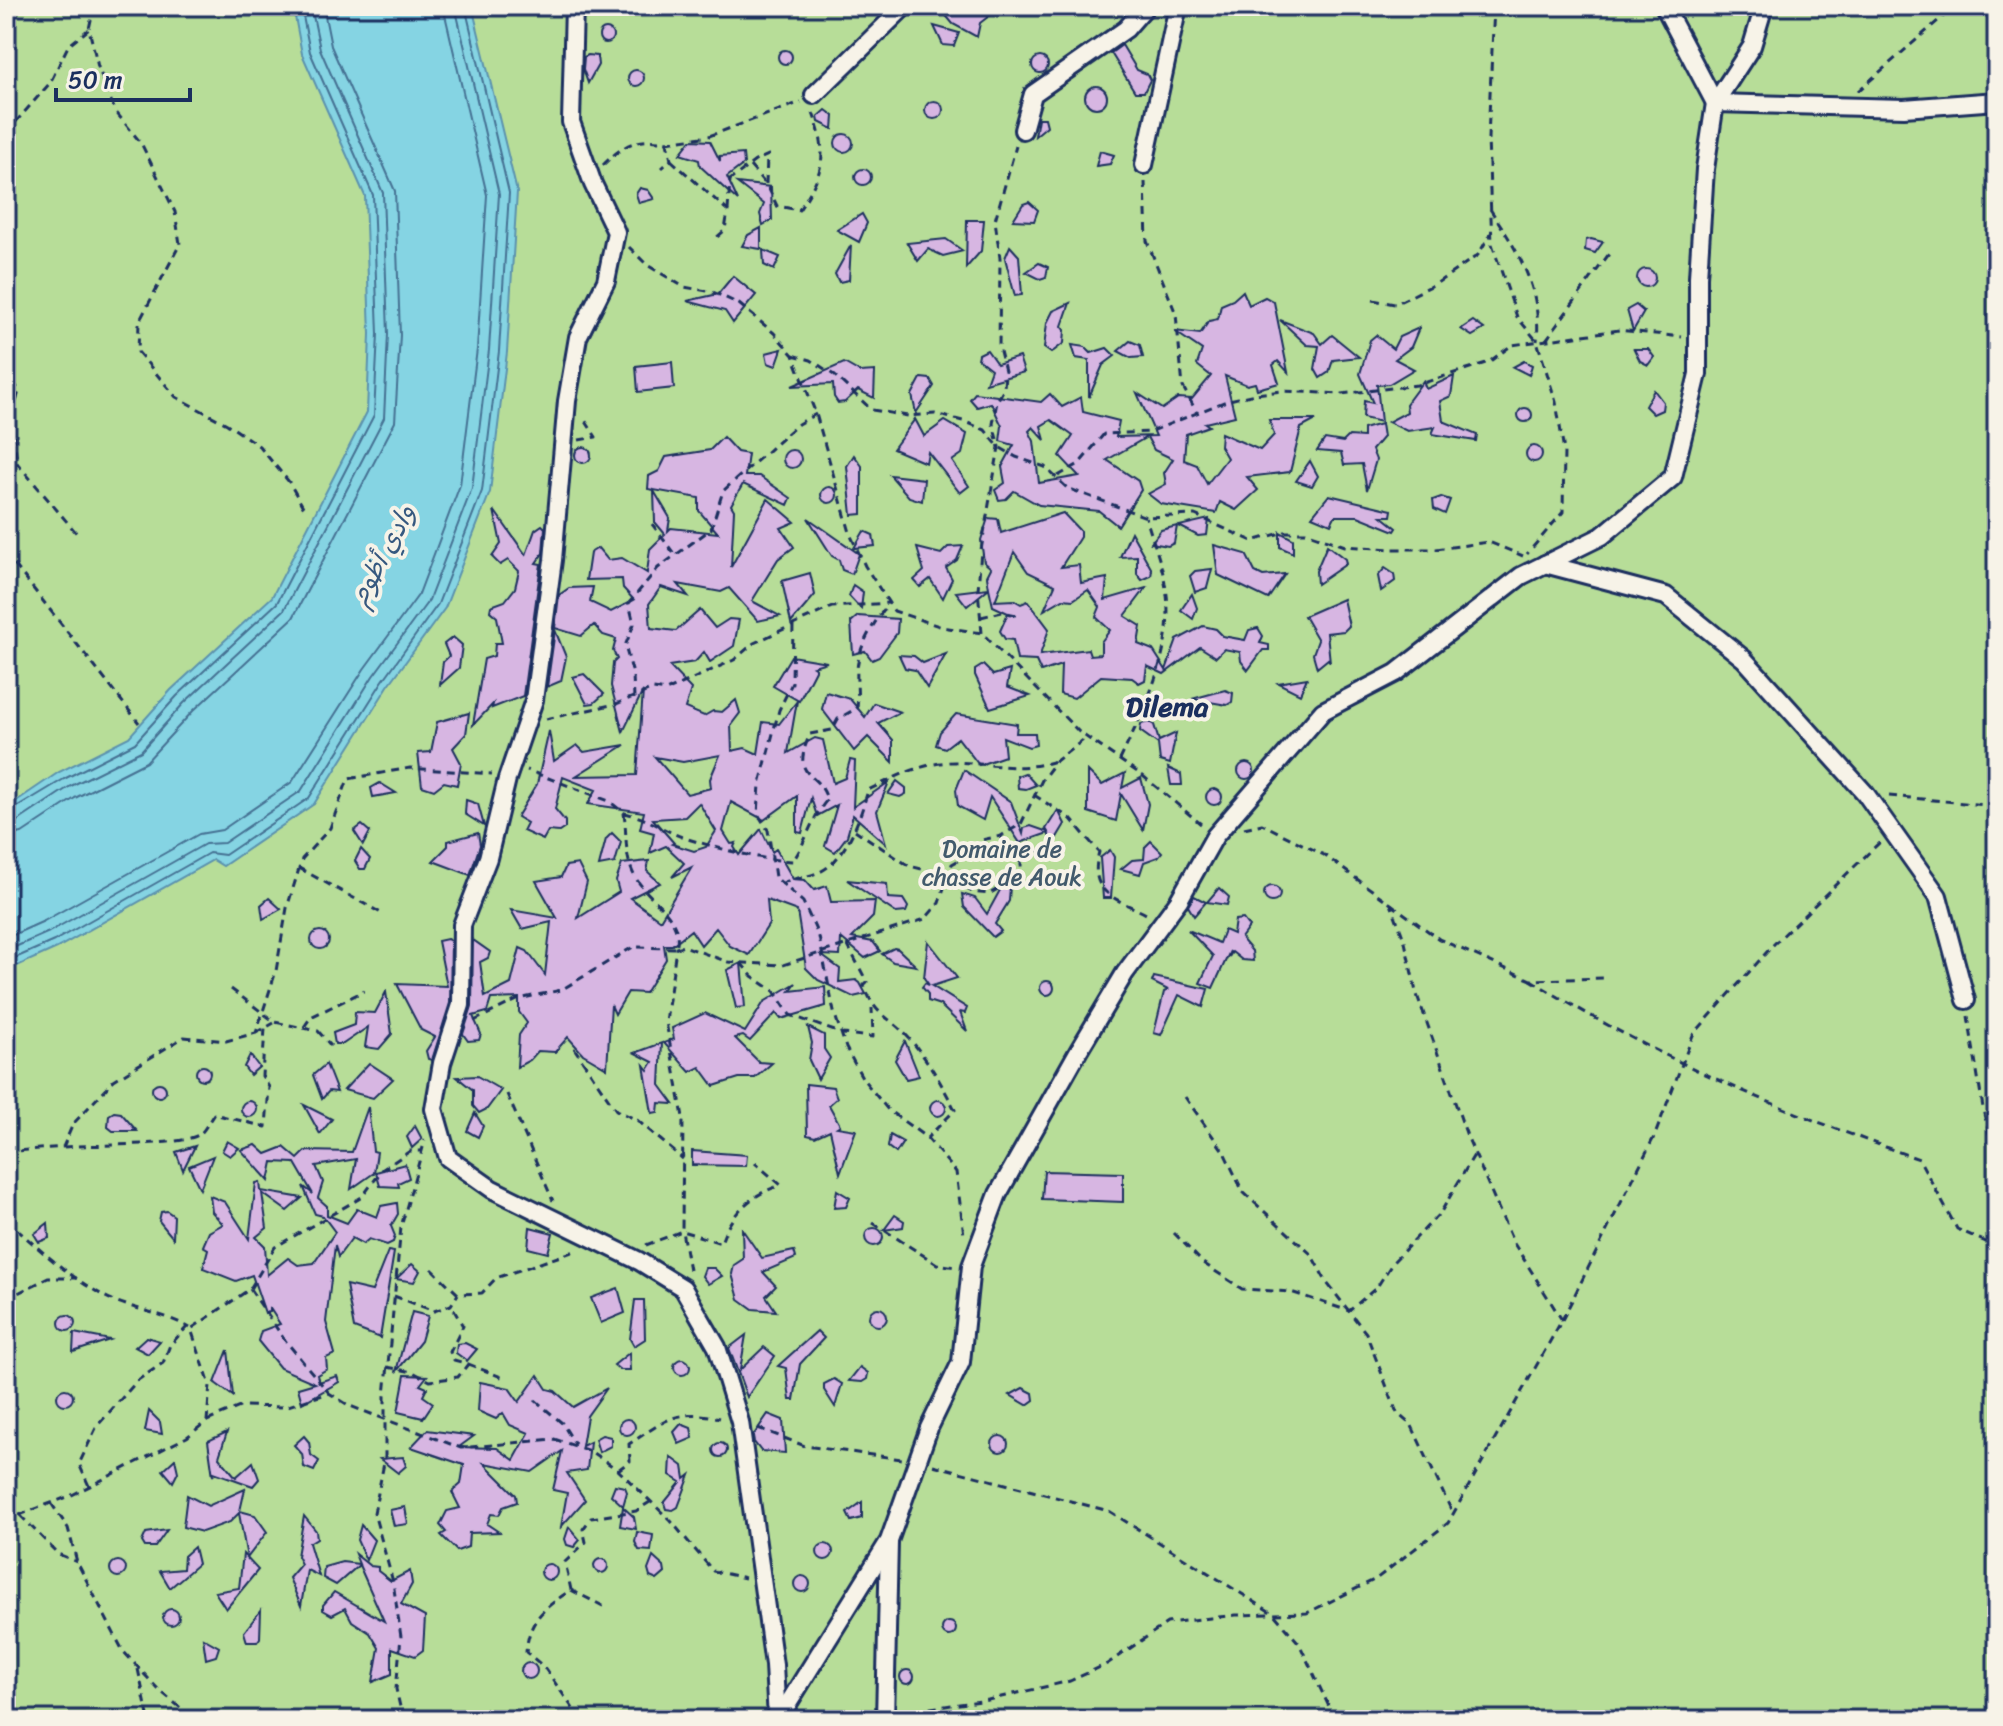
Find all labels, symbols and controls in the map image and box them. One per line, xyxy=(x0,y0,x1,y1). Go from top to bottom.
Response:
scale bar xyxy=(56,52,190,102)
text: 50 m xyxy=(68,59,123,101)
water label: وادي أظوم xyxy=(335,496,428,615)
district label: Dilema xyxy=(1126,682,1209,731)
park label: Domaine de chasse de Aouk xyxy=(922,828,1082,898)

